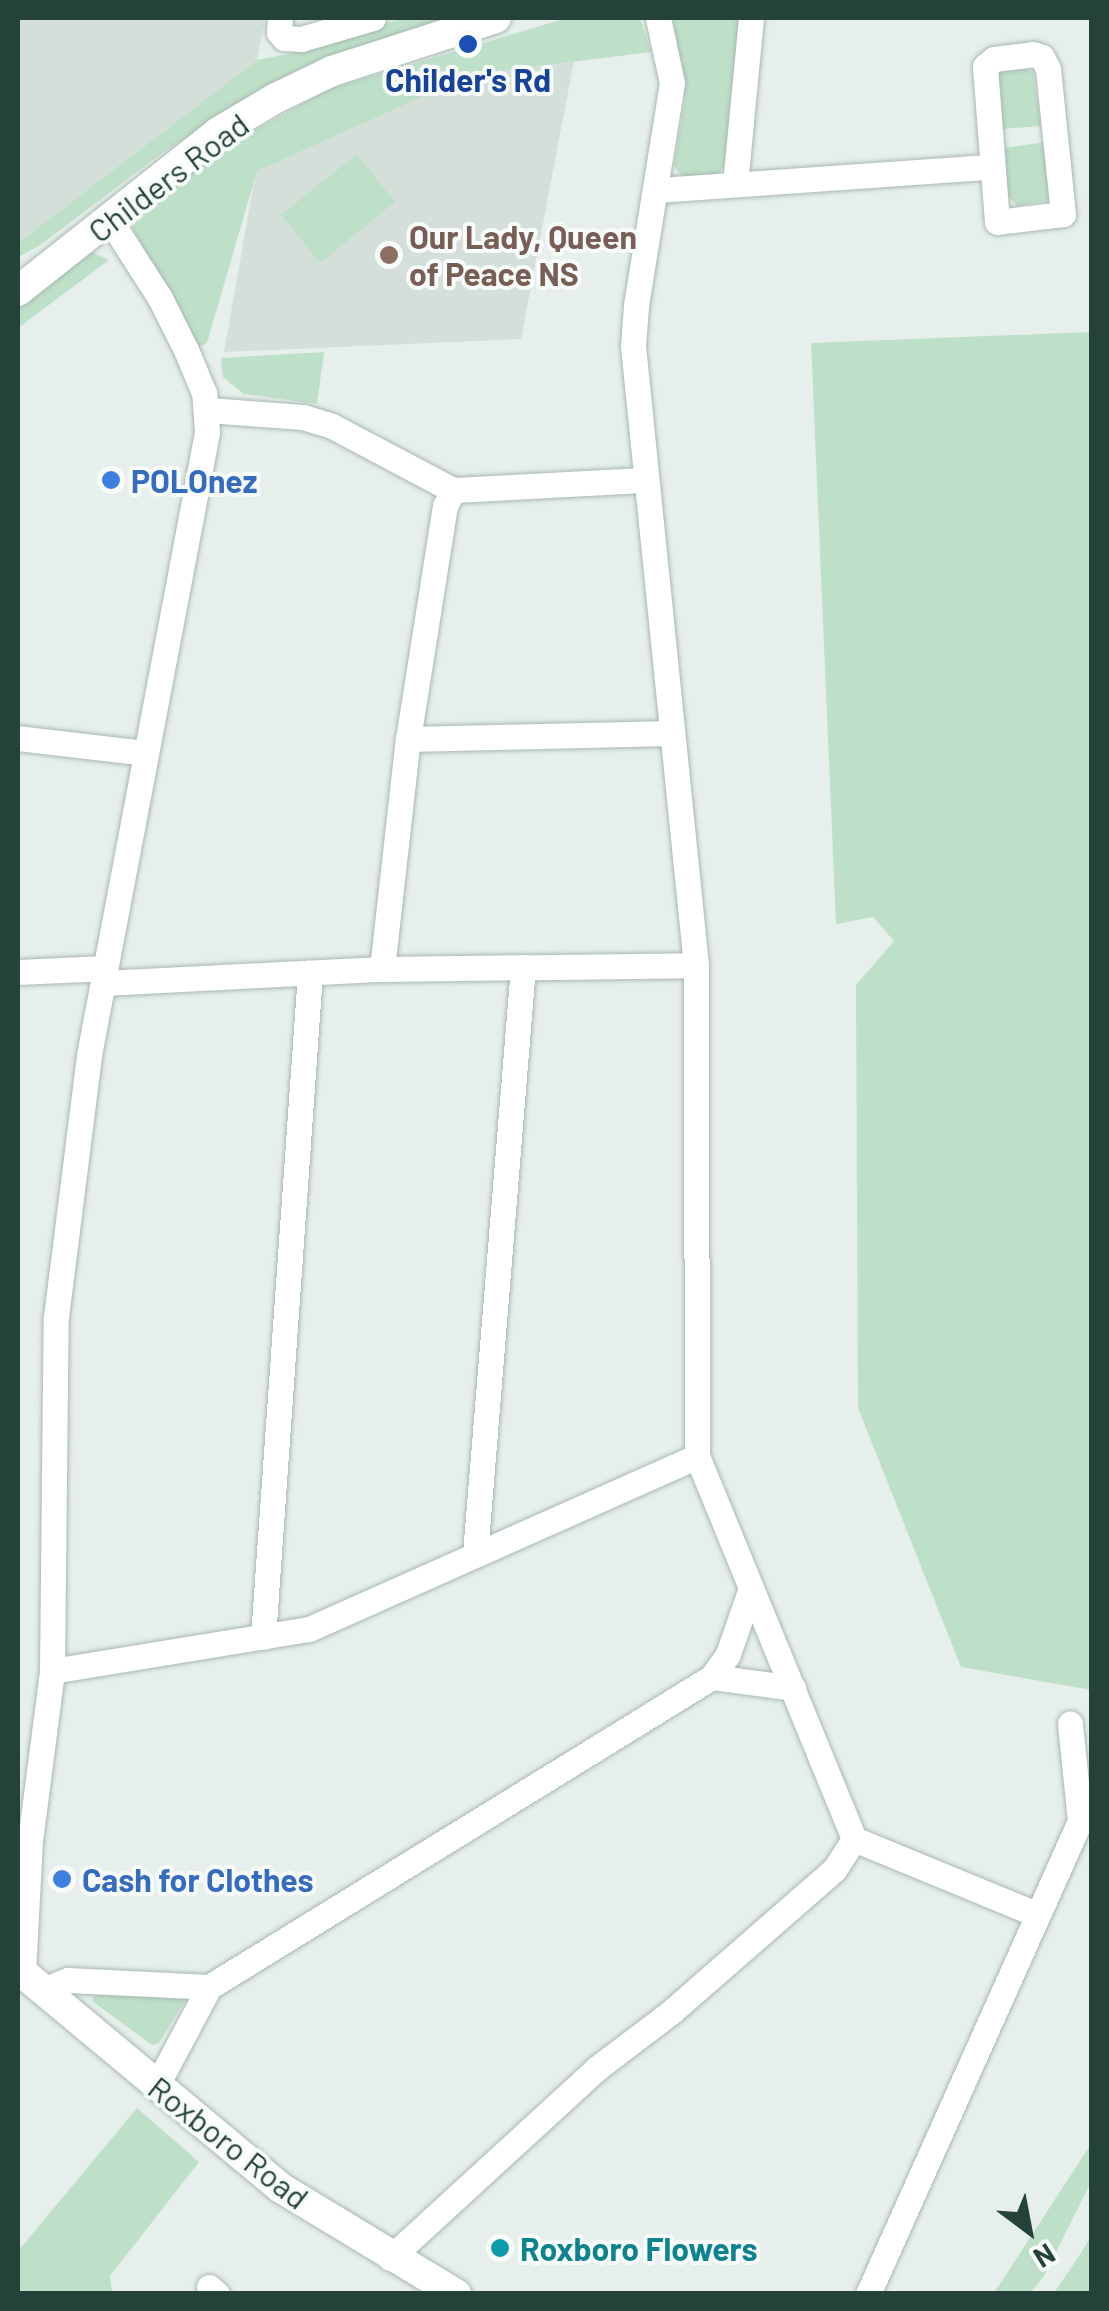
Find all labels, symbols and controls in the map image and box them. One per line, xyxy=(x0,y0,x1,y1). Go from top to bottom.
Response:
marker: Childer's Rd xyxy=(457,33,479,55)
place label: Childer's Rd xyxy=(385,60,551,98)
street label: Childers Road xyxy=(80,104,256,250)
place label: Our Lady, Queen of Peace NS xyxy=(409,218,637,293)
marker: Our Lady, Queen of Peace NS xyxy=(378,244,400,266)
place label: POLOnez xyxy=(131,461,257,499)
marker: POLOnez xyxy=(100,469,122,491)
place label: Cash for Clothes xyxy=(82,1860,314,1898)
marker: Cash for Clothes xyxy=(51,1868,73,1890)
street label: Roxboro Road xyxy=(141,2068,317,2216)
north arrow xyxy=(979,2181,1079,2281)
place label: Roxboro Flowers xyxy=(520,2229,758,2267)
marker: Roxboro Flowers xyxy=(489,2237,511,2259)
text: N xyxy=(1028,2237,1062,2276)

